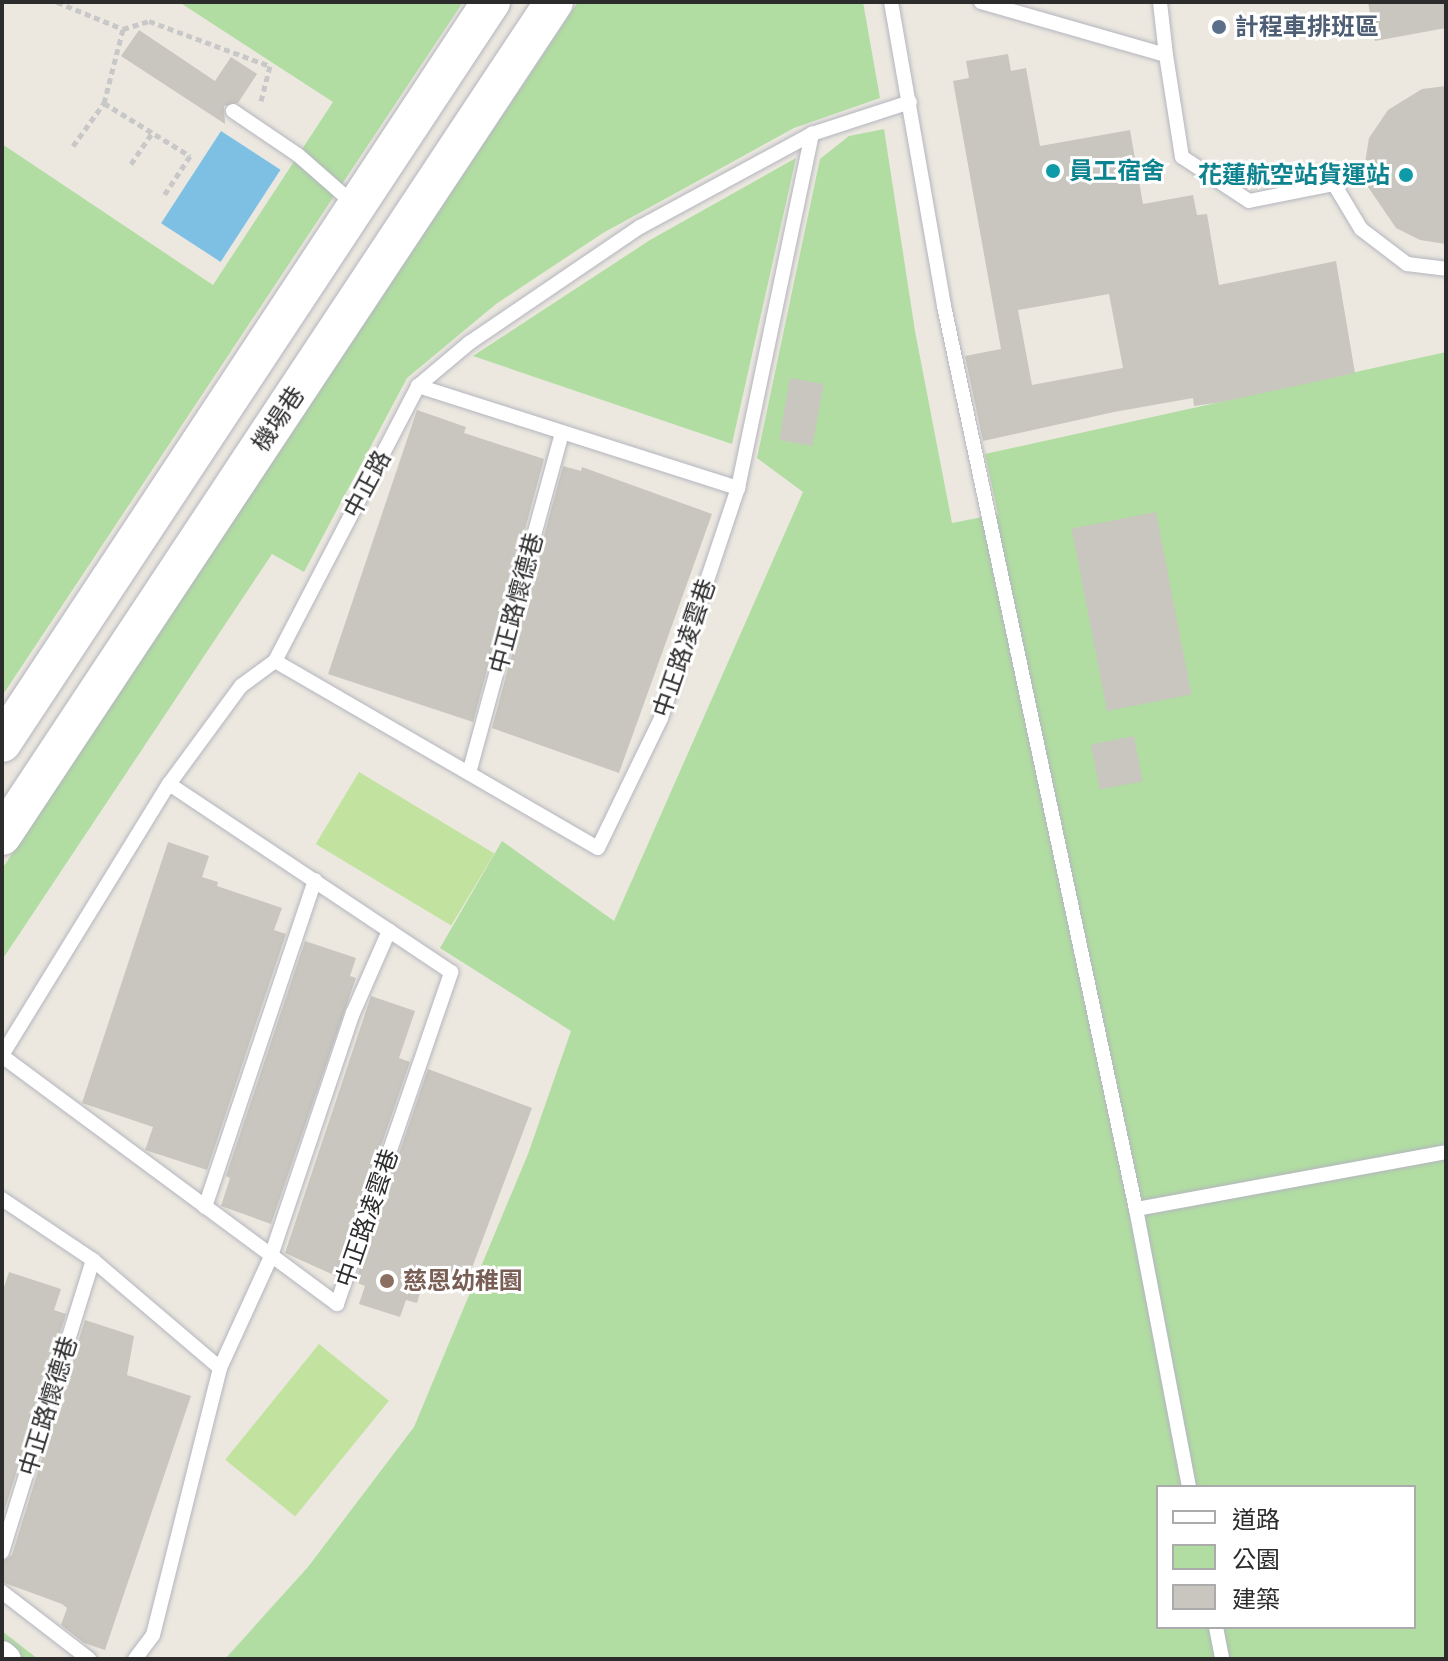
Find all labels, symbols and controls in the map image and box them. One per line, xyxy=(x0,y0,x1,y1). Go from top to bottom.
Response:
place label: 計程車排班區 xyxy=(1235,13,1379,41)
marker: 計程車排班區 xyxy=(1210,18,1228,36)
place label: 員工宿舍 xyxy=(1069,157,1165,185)
place label: 花蓮航空站貨運站 xyxy=(1198,161,1390,189)
marker: 員工宿舍 xyxy=(1044,162,1062,180)
marker: 花蓮航空站貨運站 xyxy=(1397,166,1415,184)
street label: 機場巷 xyxy=(246,381,310,457)
street label: 中正路 xyxy=(337,445,397,523)
street label: 中正路懷德巷 xyxy=(483,530,549,676)
street label: 中正路凌雲巷 xyxy=(647,575,721,721)
street label: 中正路凌雲巷 xyxy=(330,1145,404,1291)
place label: 慈恩幼稚園 xyxy=(403,1267,523,1295)
marker: 慈恩幼稚園 xyxy=(378,1272,396,1290)
street label: 中正路懷德巷 xyxy=(13,1333,83,1479)
legend xyxy=(1156,1485,1416,1629)
text: 道路 xyxy=(1232,1505,1280,1533)
text: 公園 xyxy=(1232,1545,1280,1573)
text: 建築 xyxy=(1232,1585,1280,1613)

